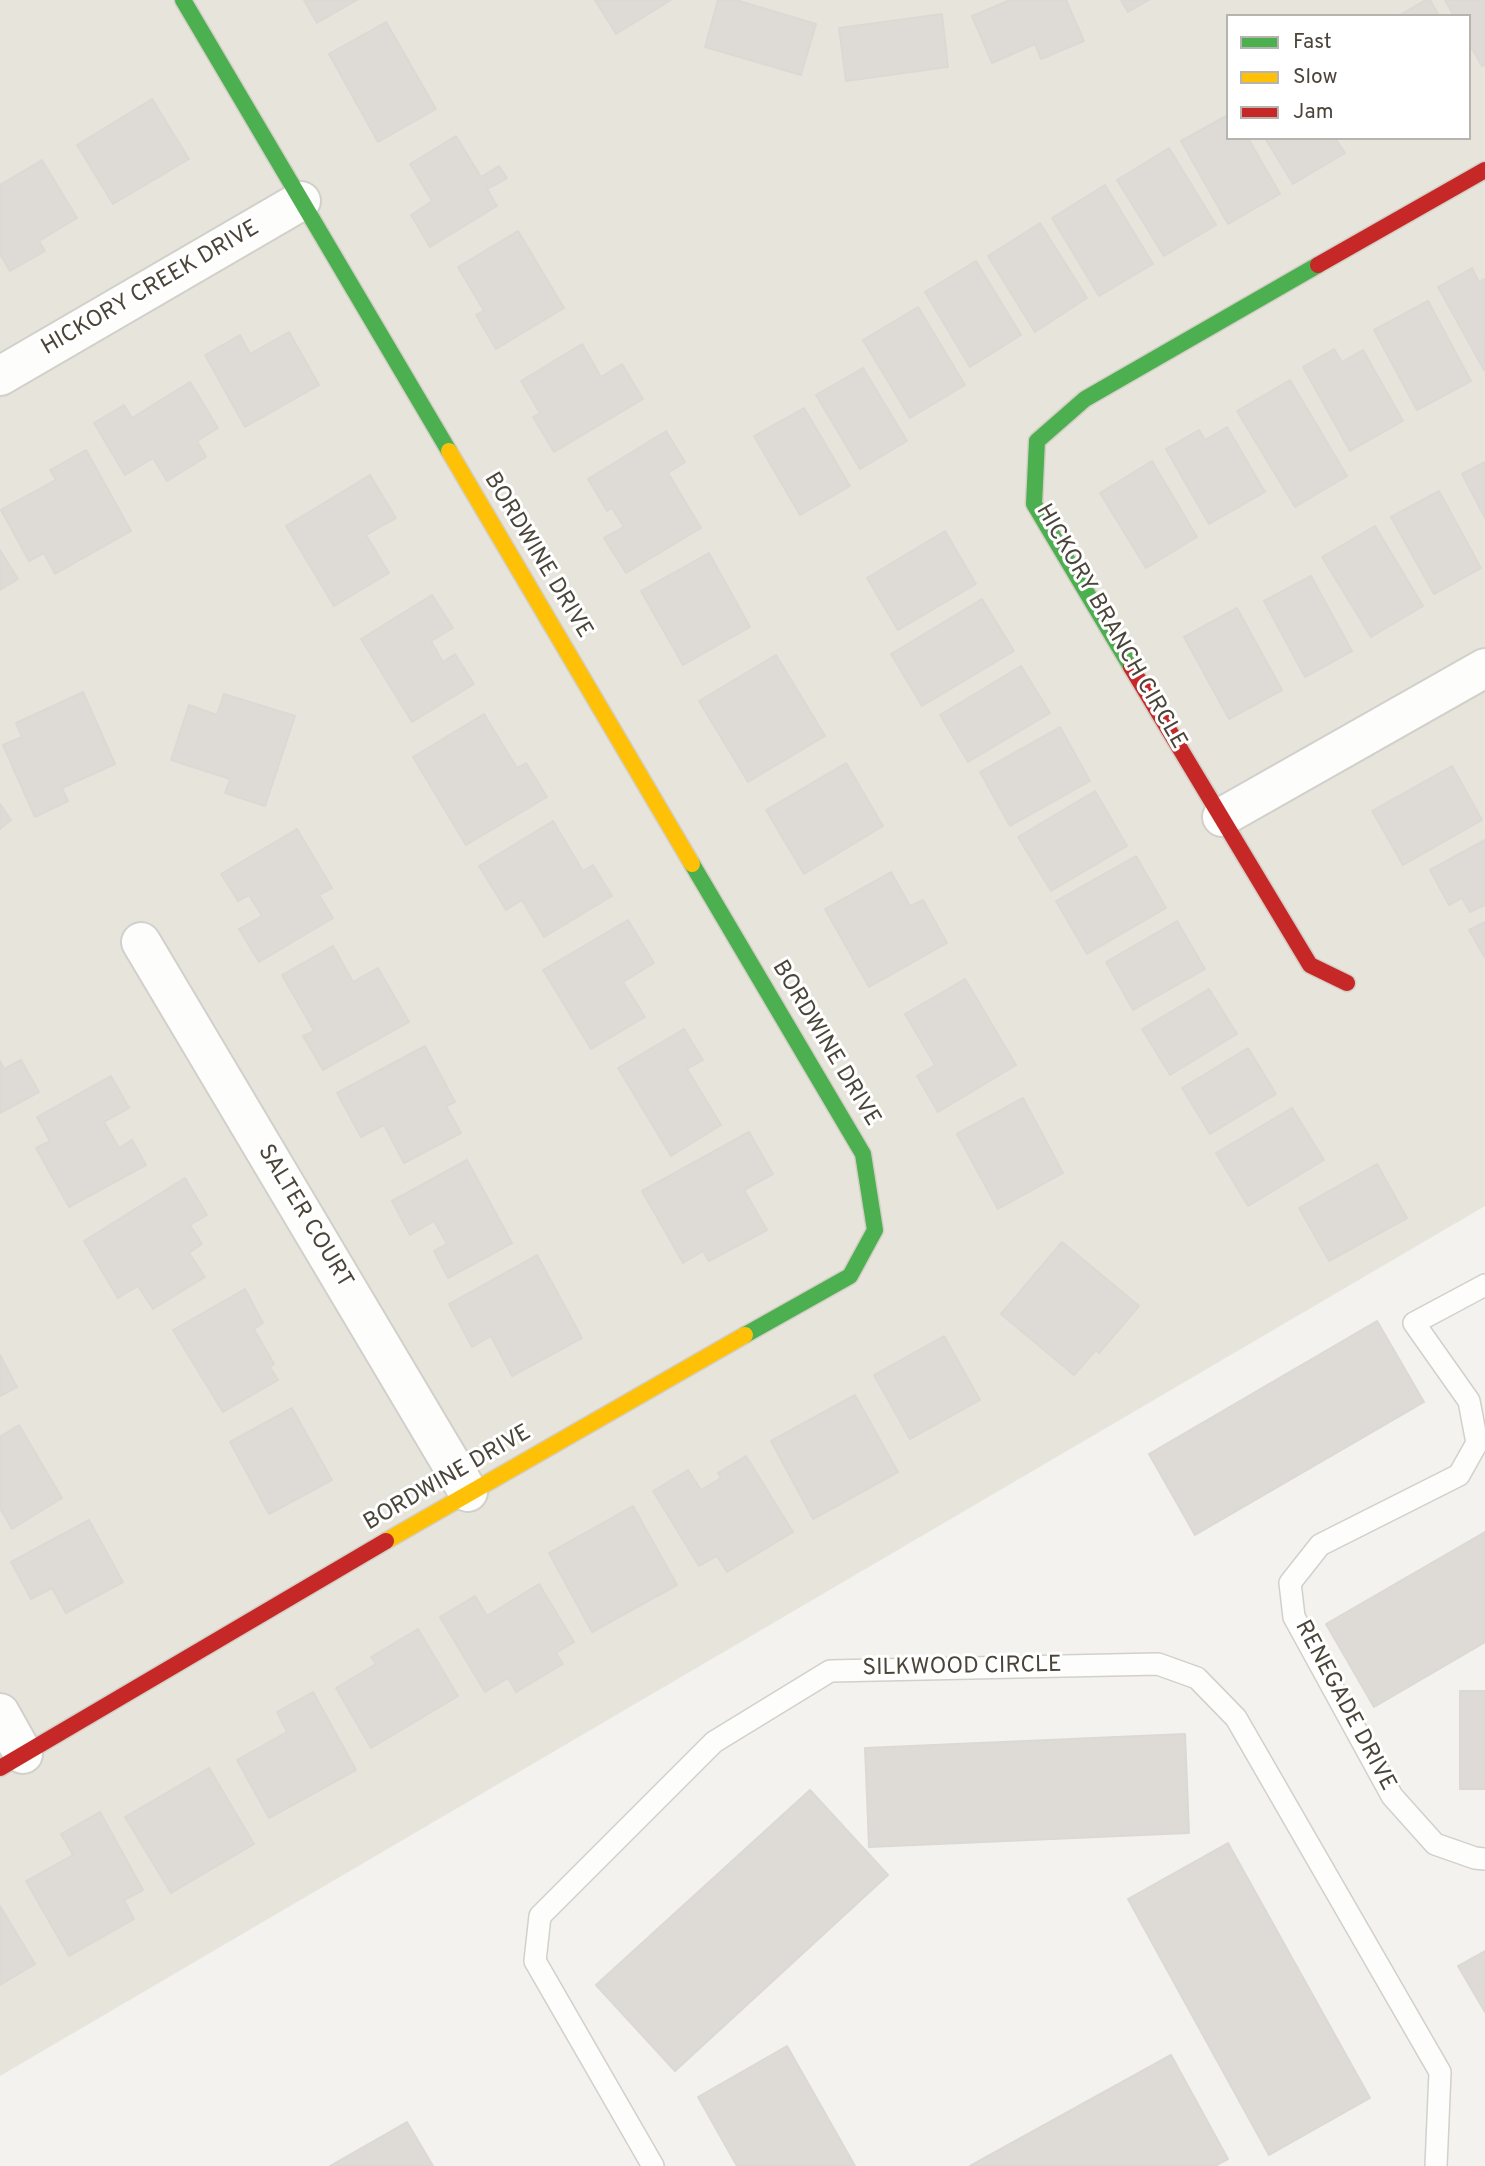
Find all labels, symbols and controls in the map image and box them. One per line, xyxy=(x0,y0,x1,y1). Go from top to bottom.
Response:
legend xyxy=(1226,14,1471,140)
text: Fast xyxy=(1293,29,1332,56)
text: Slow xyxy=(1293,64,1338,91)
text: Jam xyxy=(1293,99,1334,126)
street label: HICKORY CREEK DRIVE xyxy=(37,215,265,363)
street label: BORDWINE DRIVE xyxy=(477,468,597,644)
street label: HICKORY BRANCH CIRCLE xyxy=(1029,500,1191,754)
street label: BORDWINE DRIVE xyxy=(765,956,885,1132)
street label: SALTER COURT xyxy=(250,1140,358,1294)
street label: BORDWINE DRIVE xyxy=(359,1420,537,1538)
street label: RENEGADE DRIVE xyxy=(1287,1616,1401,1796)
street label: SILKWOOD CIRCLE xyxy=(862,1652,1062,1684)

